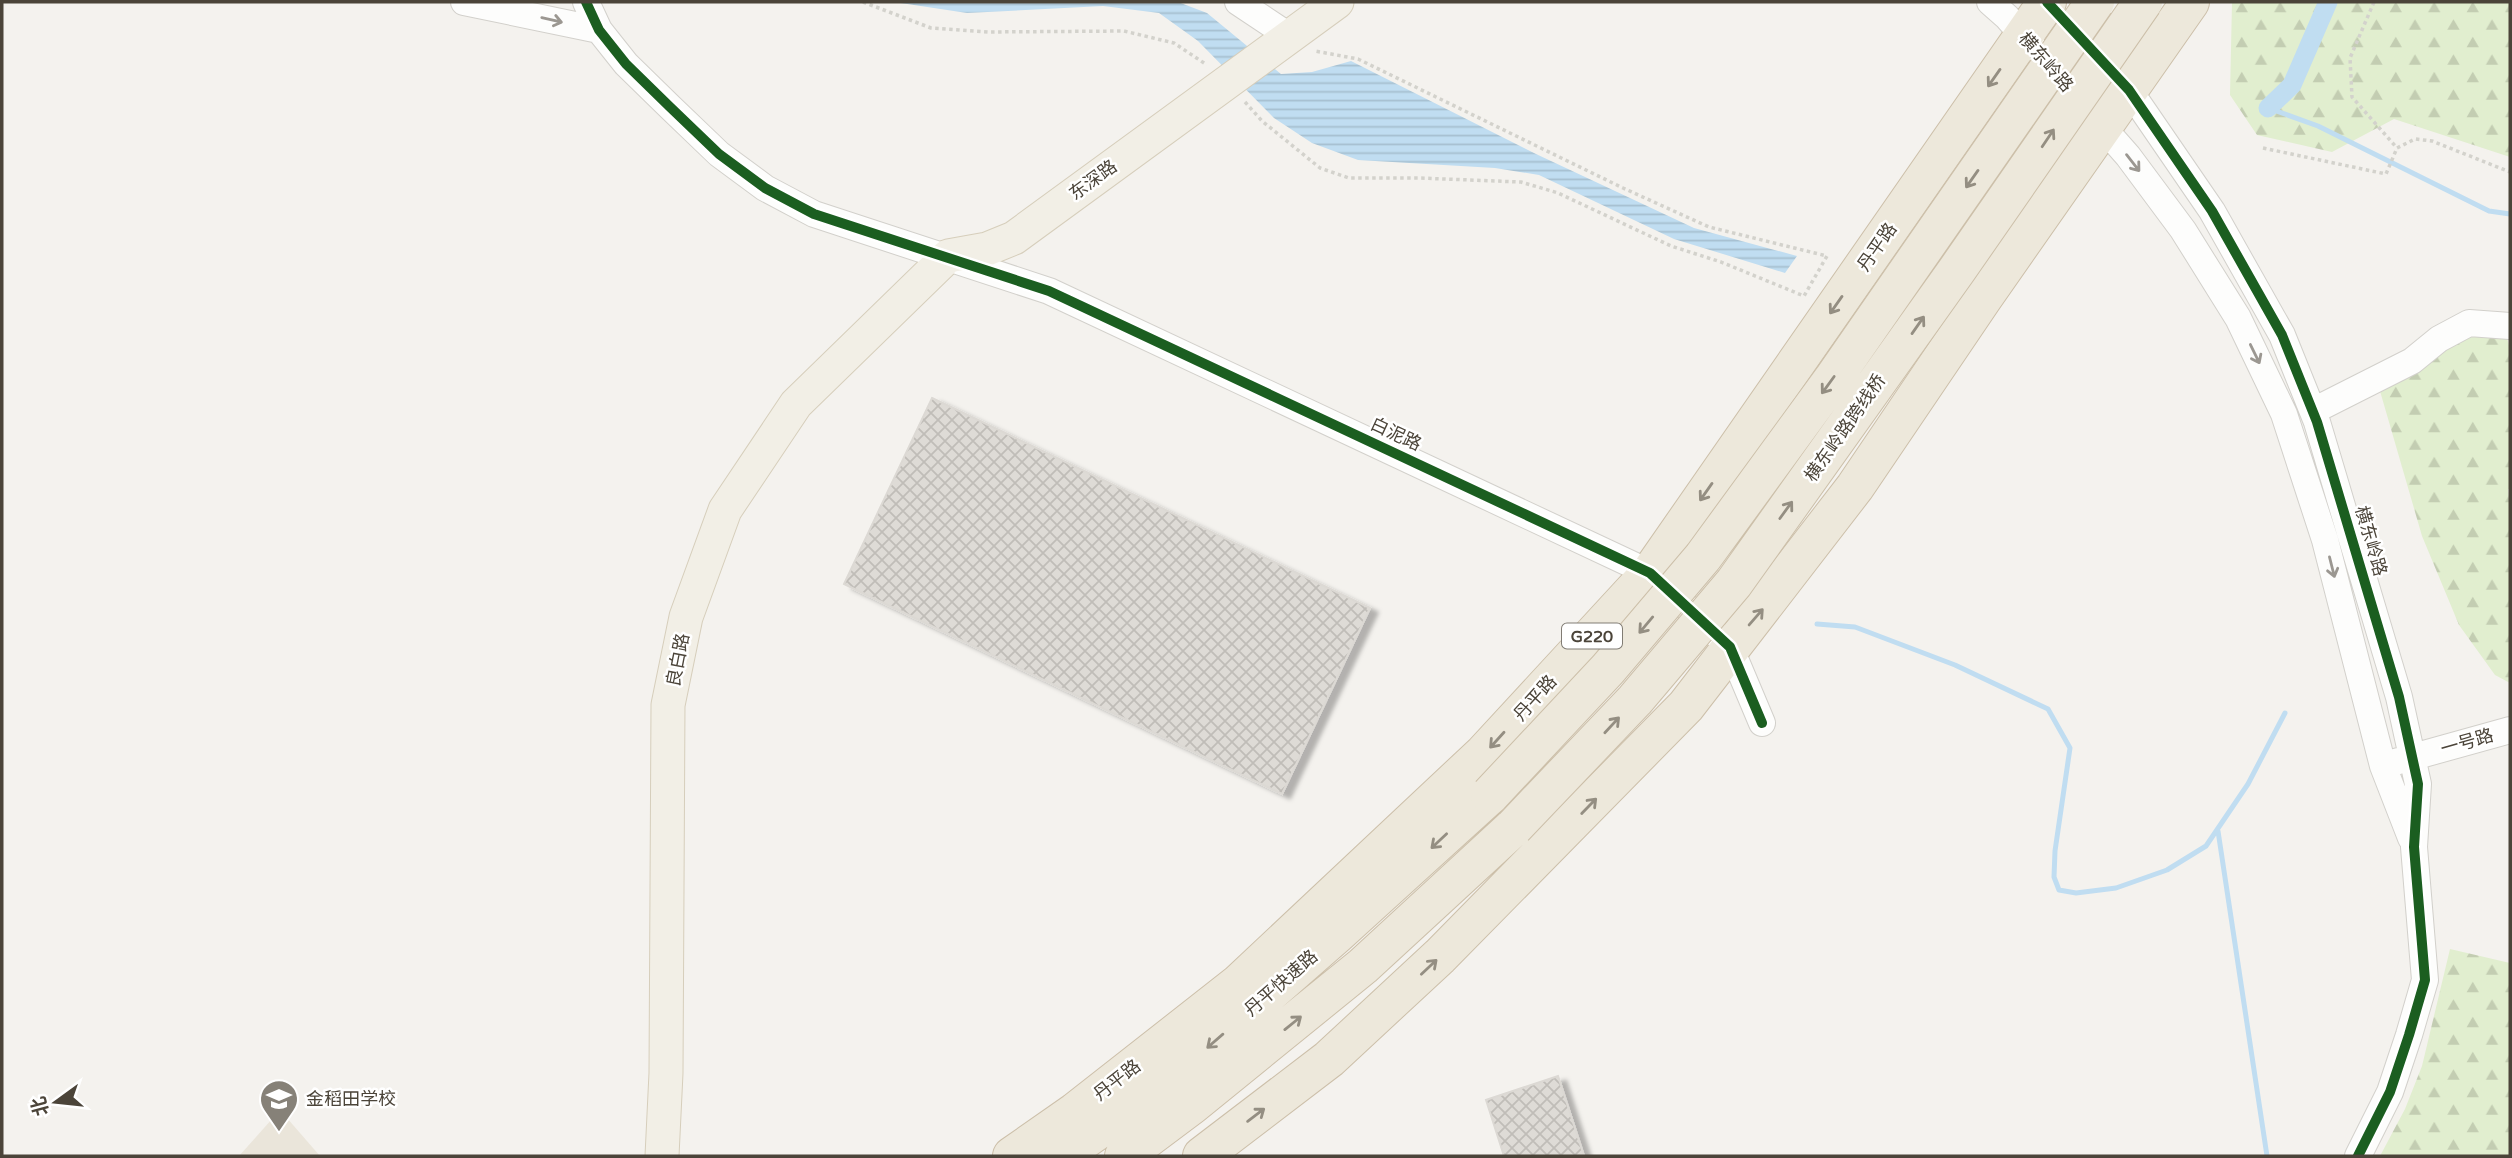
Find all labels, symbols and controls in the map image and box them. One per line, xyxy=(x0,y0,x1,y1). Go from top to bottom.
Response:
one-way arrow xyxy=(540,13,563,27)
street label: 横东岭路 xyxy=(2014,28,2078,96)
one-way arrow xyxy=(1987,68,2001,87)
one-way arrow xyxy=(2041,129,2055,148)
one-way arrow xyxy=(2125,153,2140,171)
street label: 东深路 xyxy=(1065,155,1121,205)
one-way arrow xyxy=(1965,168,1979,188)
street label: 丹平路 xyxy=(1853,219,1901,275)
one-way arrow xyxy=(1829,295,1843,314)
one-way arrow xyxy=(1911,316,1925,335)
one-way arrow xyxy=(2249,343,2263,364)
street label: 横东岭路跨线桥 xyxy=(1800,370,1890,486)
one-way arrow xyxy=(1821,375,1835,394)
street label: 白泥路 xyxy=(1367,413,1425,455)
one-way arrow xyxy=(1699,482,1713,501)
one-way arrow xyxy=(1779,501,1793,520)
street label: 横东岭路 xyxy=(2351,503,2391,579)
one-way arrow xyxy=(2326,555,2339,578)
one-way arrow xyxy=(1748,608,1764,626)
one-way arrow xyxy=(1638,615,1654,633)
road number: G220 xyxy=(1562,624,1622,649)
street label: 良白路 xyxy=(662,631,694,689)
street label: 丹平路 xyxy=(1509,671,1561,725)
one-way arrow xyxy=(1603,717,1620,734)
street label: 一号路 xyxy=(2438,724,2496,760)
one-way arrow xyxy=(1488,731,1505,748)
one-way arrow xyxy=(1581,797,1598,814)
one-way arrow xyxy=(1430,833,1448,849)
street label: 丹平快速路 xyxy=(1240,945,1322,1021)
one-way arrow xyxy=(1420,958,1437,975)
one-way arrow xyxy=(1283,1016,1301,1031)
one-way arrow xyxy=(1206,1033,1224,1049)
street label: 丹平路 xyxy=(1089,1055,1145,1105)
north arrow xyxy=(21,1067,91,1137)
school or university icon: 金稻田学校 xyxy=(258,1078,300,1133)
place label: 金稻田学校 xyxy=(306,1088,396,1110)
text: 北 xyxy=(27,1094,54,1118)
one-way arrow xyxy=(1247,1107,1265,1122)

